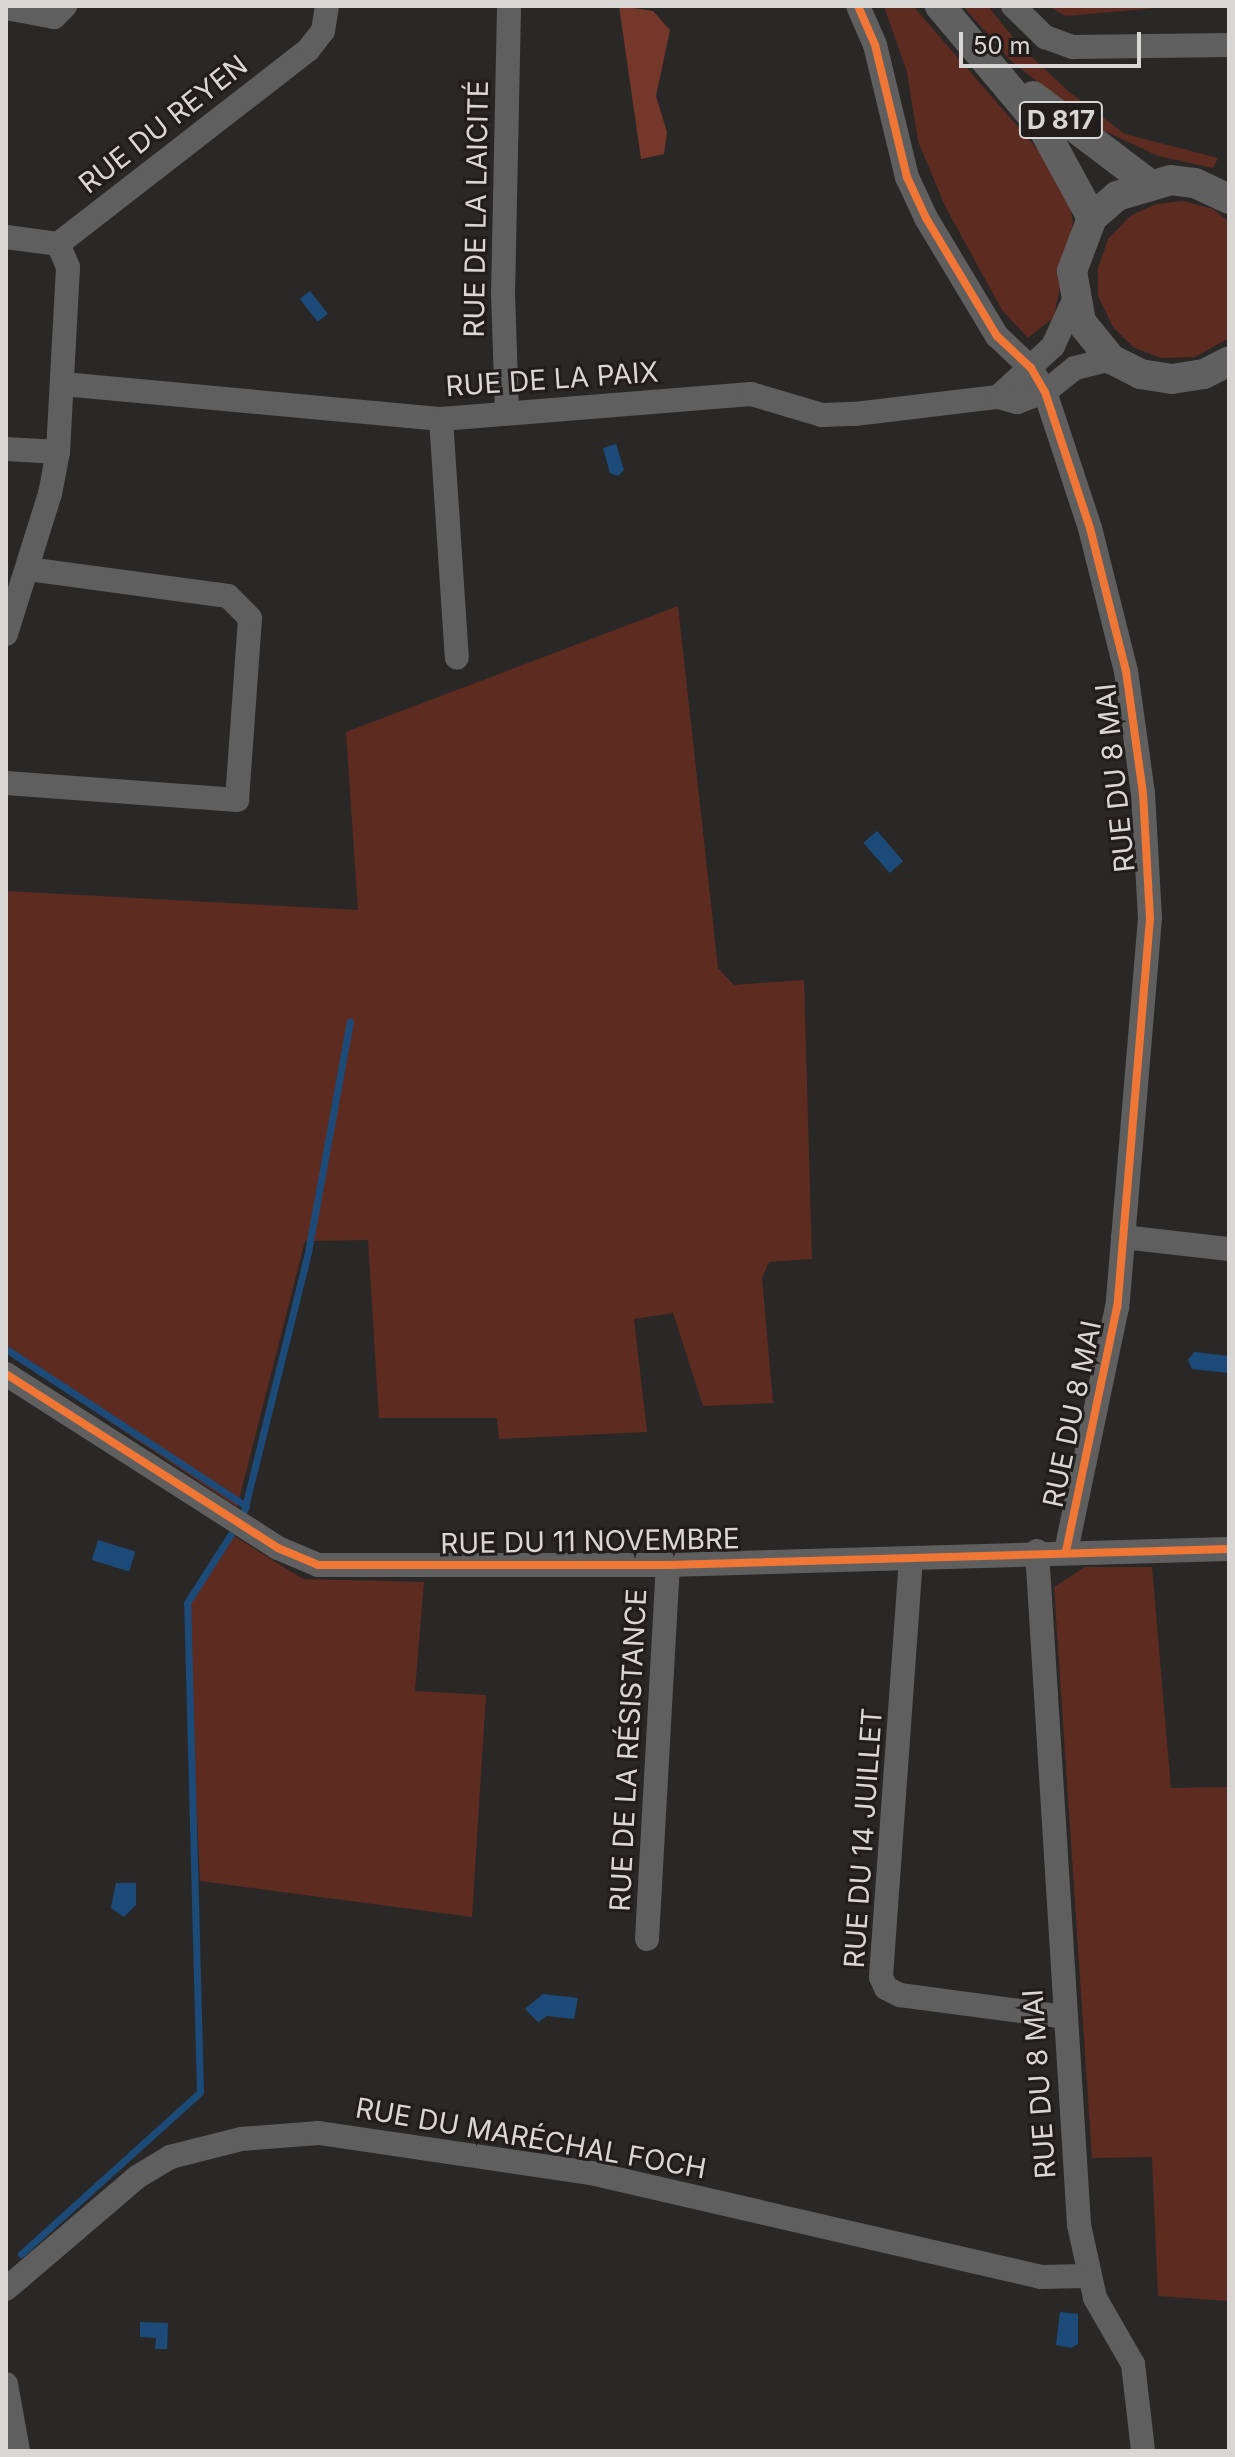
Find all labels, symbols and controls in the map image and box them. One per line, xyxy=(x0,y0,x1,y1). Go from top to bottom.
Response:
scale bar xyxy=(963,16,1145,66)
text: 50 m xyxy=(973,31,1031,60)
street label: RUE DU REYEN xyxy=(72,48,254,200)
street label: RUE DE LA LAICITÉ xyxy=(457,80,495,338)
road number: D 817 xyxy=(1017,98,1105,142)
street label: RUE DE LA PAIX xyxy=(444,355,660,403)
street label: RUE DU 8 MAI xyxy=(1088,682,1142,874)
street label: RUE DU 8 MAI xyxy=(1036,1318,1108,1510)
street label: RUE DU 11 NOVEMBRE xyxy=(440,1522,740,1560)
street label: RUE DE LA RÉSISTANCE xyxy=(603,1588,653,1912)
street label: RUE DU 14 JUILLET xyxy=(837,1707,889,1969)
street label: RUE DU 8 MAI xyxy=(1016,1988,1062,2180)
street label: RUE DU MARÉCHAL FOCH xyxy=(353,2091,709,2185)

